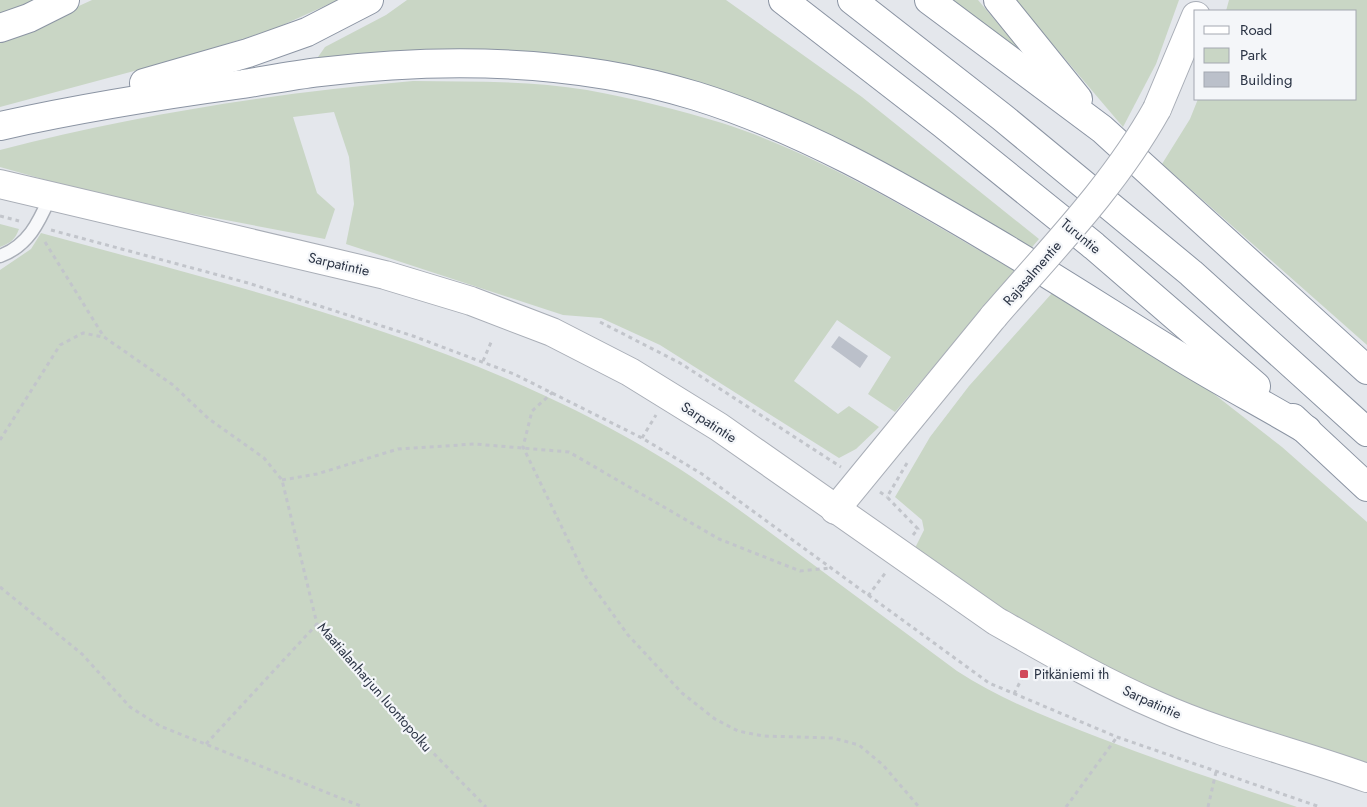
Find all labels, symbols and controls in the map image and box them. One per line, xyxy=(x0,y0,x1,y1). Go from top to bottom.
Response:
legend xyxy=(1194,10,1357,100)
text: Road xyxy=(1240,19,1272,41)
text: Park xyxy=(1240,44,1267,66)
text: Building xyxy=(1240,69,1292,91)
street label: Turuntie xyxy=(1057,214,1105,258)
street label: Rajasalmentie xyxy=(998,236,1066,310)
street label: Sarpatintie xyxy=(306,247,372,281)
street label: Sarpatintie xyxy=(677,397,741,447)
street label: Maatialanharjun luontopolku xyxy=(313,618,437,756)
place label: Pitkäniemi th xyxy=(1034,664,1109,684)
marker: Pitkäniemi th xyxy=(1018,668,1030,680)
street label: Sarpatintie xyxy=(1119,680,1185,724)

